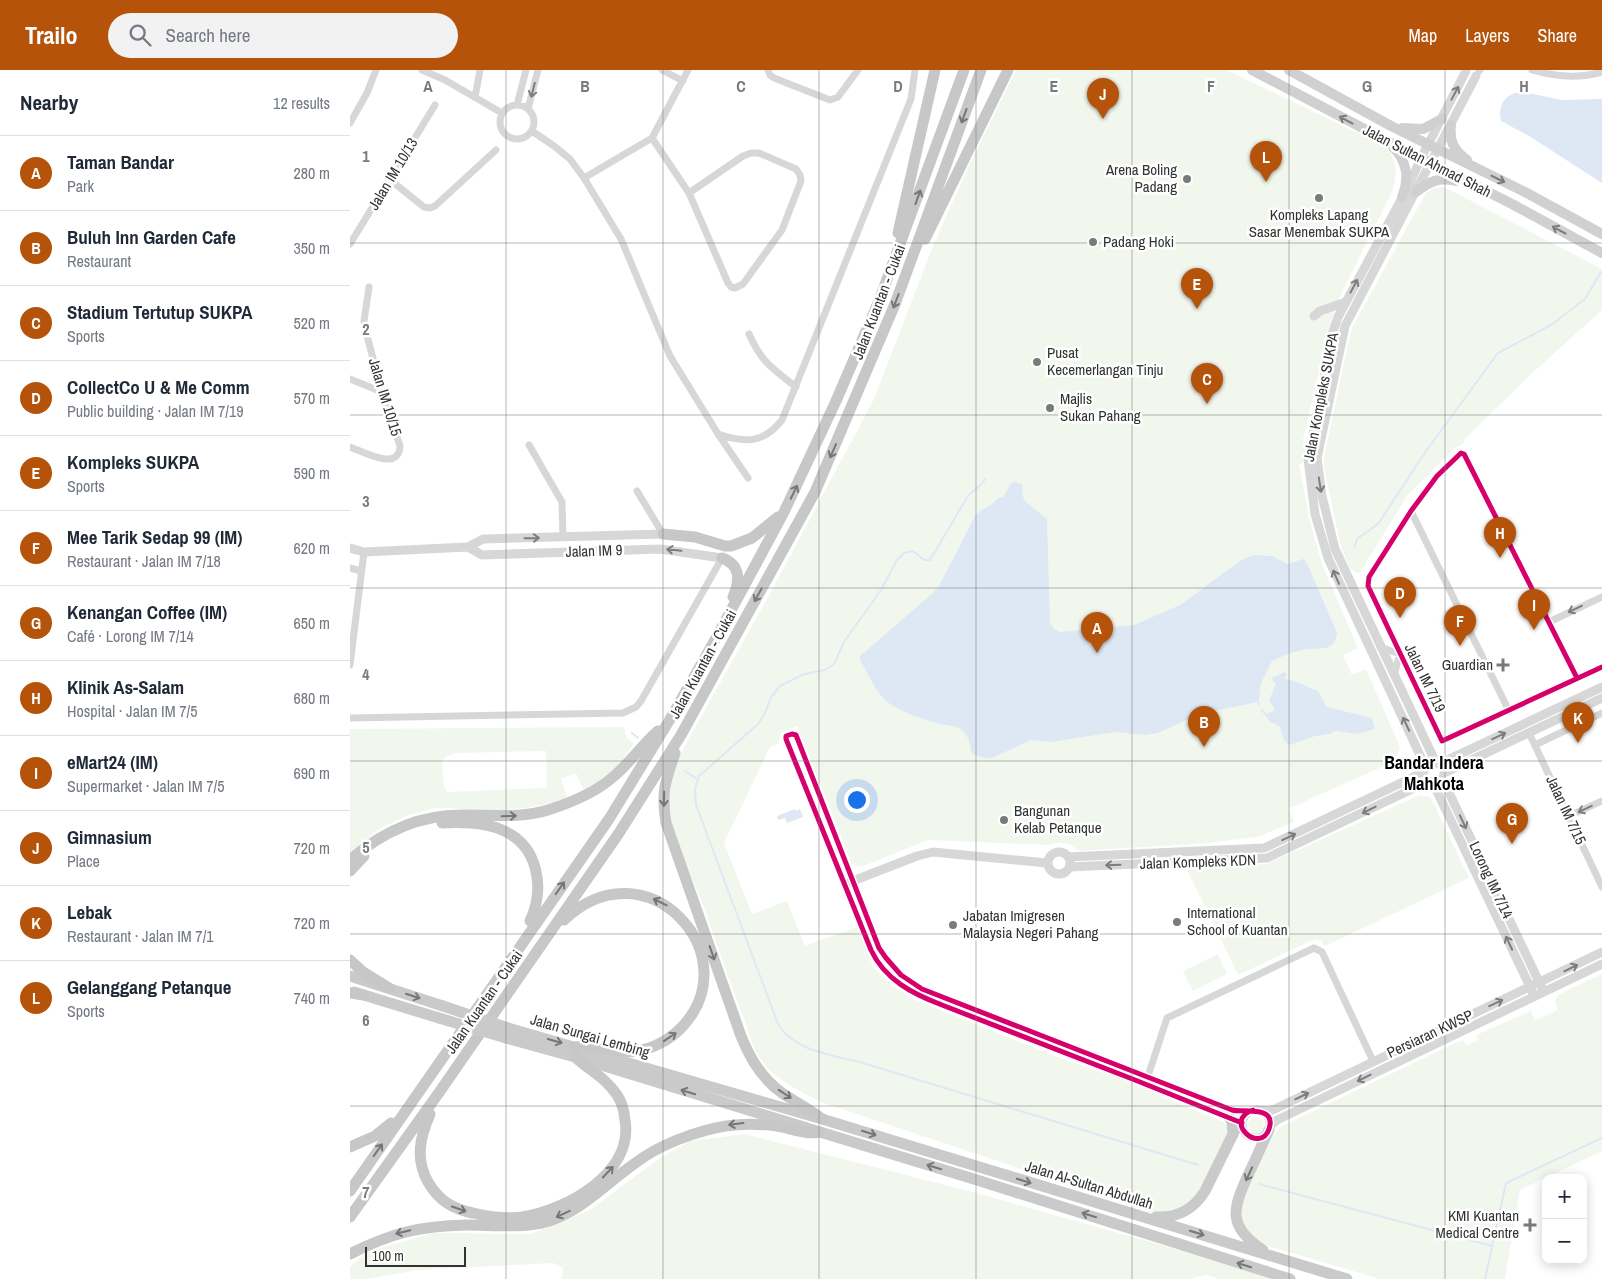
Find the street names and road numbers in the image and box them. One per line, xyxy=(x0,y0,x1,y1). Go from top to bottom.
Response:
street label: Jalan Sultan Ahmad Shah xyxy=(1359,119,1495,202)
street label: Jalan IM 10/13 xyxy=(365,135,421,213)
street label: Jalan Kuantan - Cukai xyxy=(847,241,910,362)
street label: Jalan Kompleks SUKPA xyxy=(1298,330,1343,463)
street label: Jalan IM 10/15 xyxy=(364,355,407,439)
street label: Jalan IM 9 xyxy=(565,539,623,562)
street label: Jalan Kuantan - Cukai xyxy=(664,605,741,722)
street label: Jalan IM 7/19 xyxy=(1400,640,1451,716)
street label: Jalan IM 7/15 xyxy=(1541,772,1592,848)
street label: Lorong IM 7/14 xyxy=(1464,838,1519,922)
street label: Jalan Kompleks KDN xyxy=(1140,849,1256,874)
street label: Jalan Kuantan - Cukai xyxy=(440,946,527,1058)
street label: Persiaran KWSP xyxy=(1383,1004,1476,1063)
street label: Jalan Sungai Lembing xyxy=(528,1008,652,1063)
street label: Jalan Al-Sultan Abdullah xyxy=(1023,1155,1156,1214)

